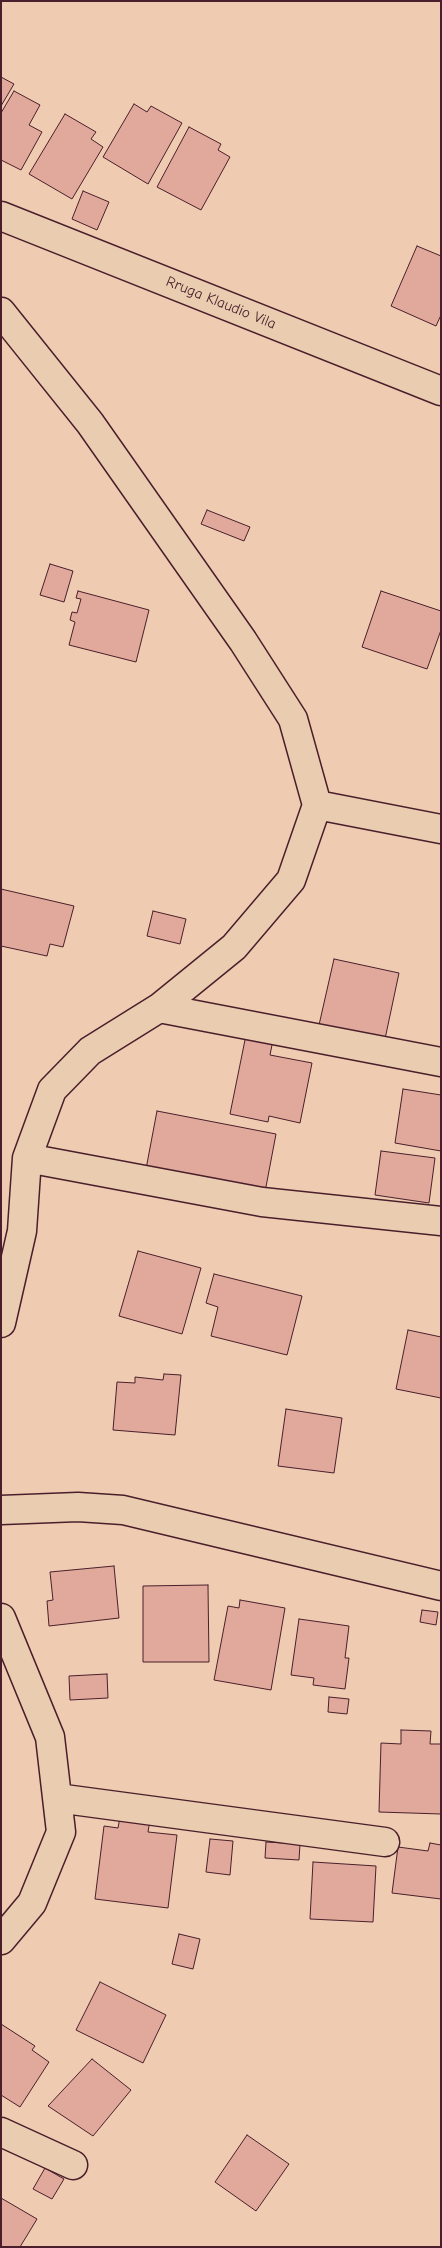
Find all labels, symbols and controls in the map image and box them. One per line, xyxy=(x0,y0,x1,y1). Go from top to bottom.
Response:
street label: Rruga Klaudio Vila xyxy=(163,273,279,333)

